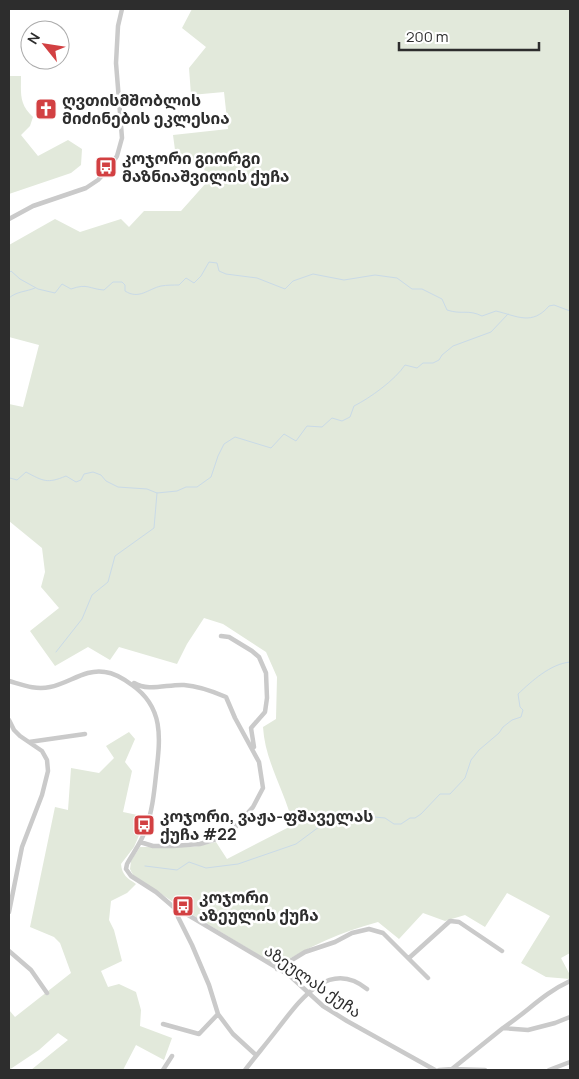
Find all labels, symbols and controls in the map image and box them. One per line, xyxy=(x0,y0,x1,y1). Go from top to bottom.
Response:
north arrow xyxy=(20,20,70,70)
scale bar xyxy=(399,20,539,52)
text: 200 m xyxy=(406,26,449,47)
text: N xyxy=(23,29,44,47)
place label: ღვთისმშობლის მიძინების ეკლესია xyxy=(62,89,230,129)
church icon: ღვთისმშობლის მიძინების ეკლესია xyxy=(34,97,58,121)
place label: კოჯორი გიორგი მაზნიაშვილის ქუჩა xyxy=(122,147,289,187)
bus stop icon: კოჯორი გიორგი მაზნიაშვილის ქუჩა xyxy=(94,155,118,179)
place label: კოჯორი, ვაჟა-ფშაველას ქუჩა #22 xyxy=(160,805,373,845)
bus stop icon: კოჯორი, ვაჟა-ფშაველას ქუჩა #22 xyxy=(132,813,156,837)
place label: კოჯორი აზეულის ქუჩა xyxy=(199,886,319,926)
bus stop icon: კოჯორი აზეულის ქუჩა xyxy=(171,894,195,918)
street label: აზეულას ქუჩა xyxy=(260,939,366,1023)

